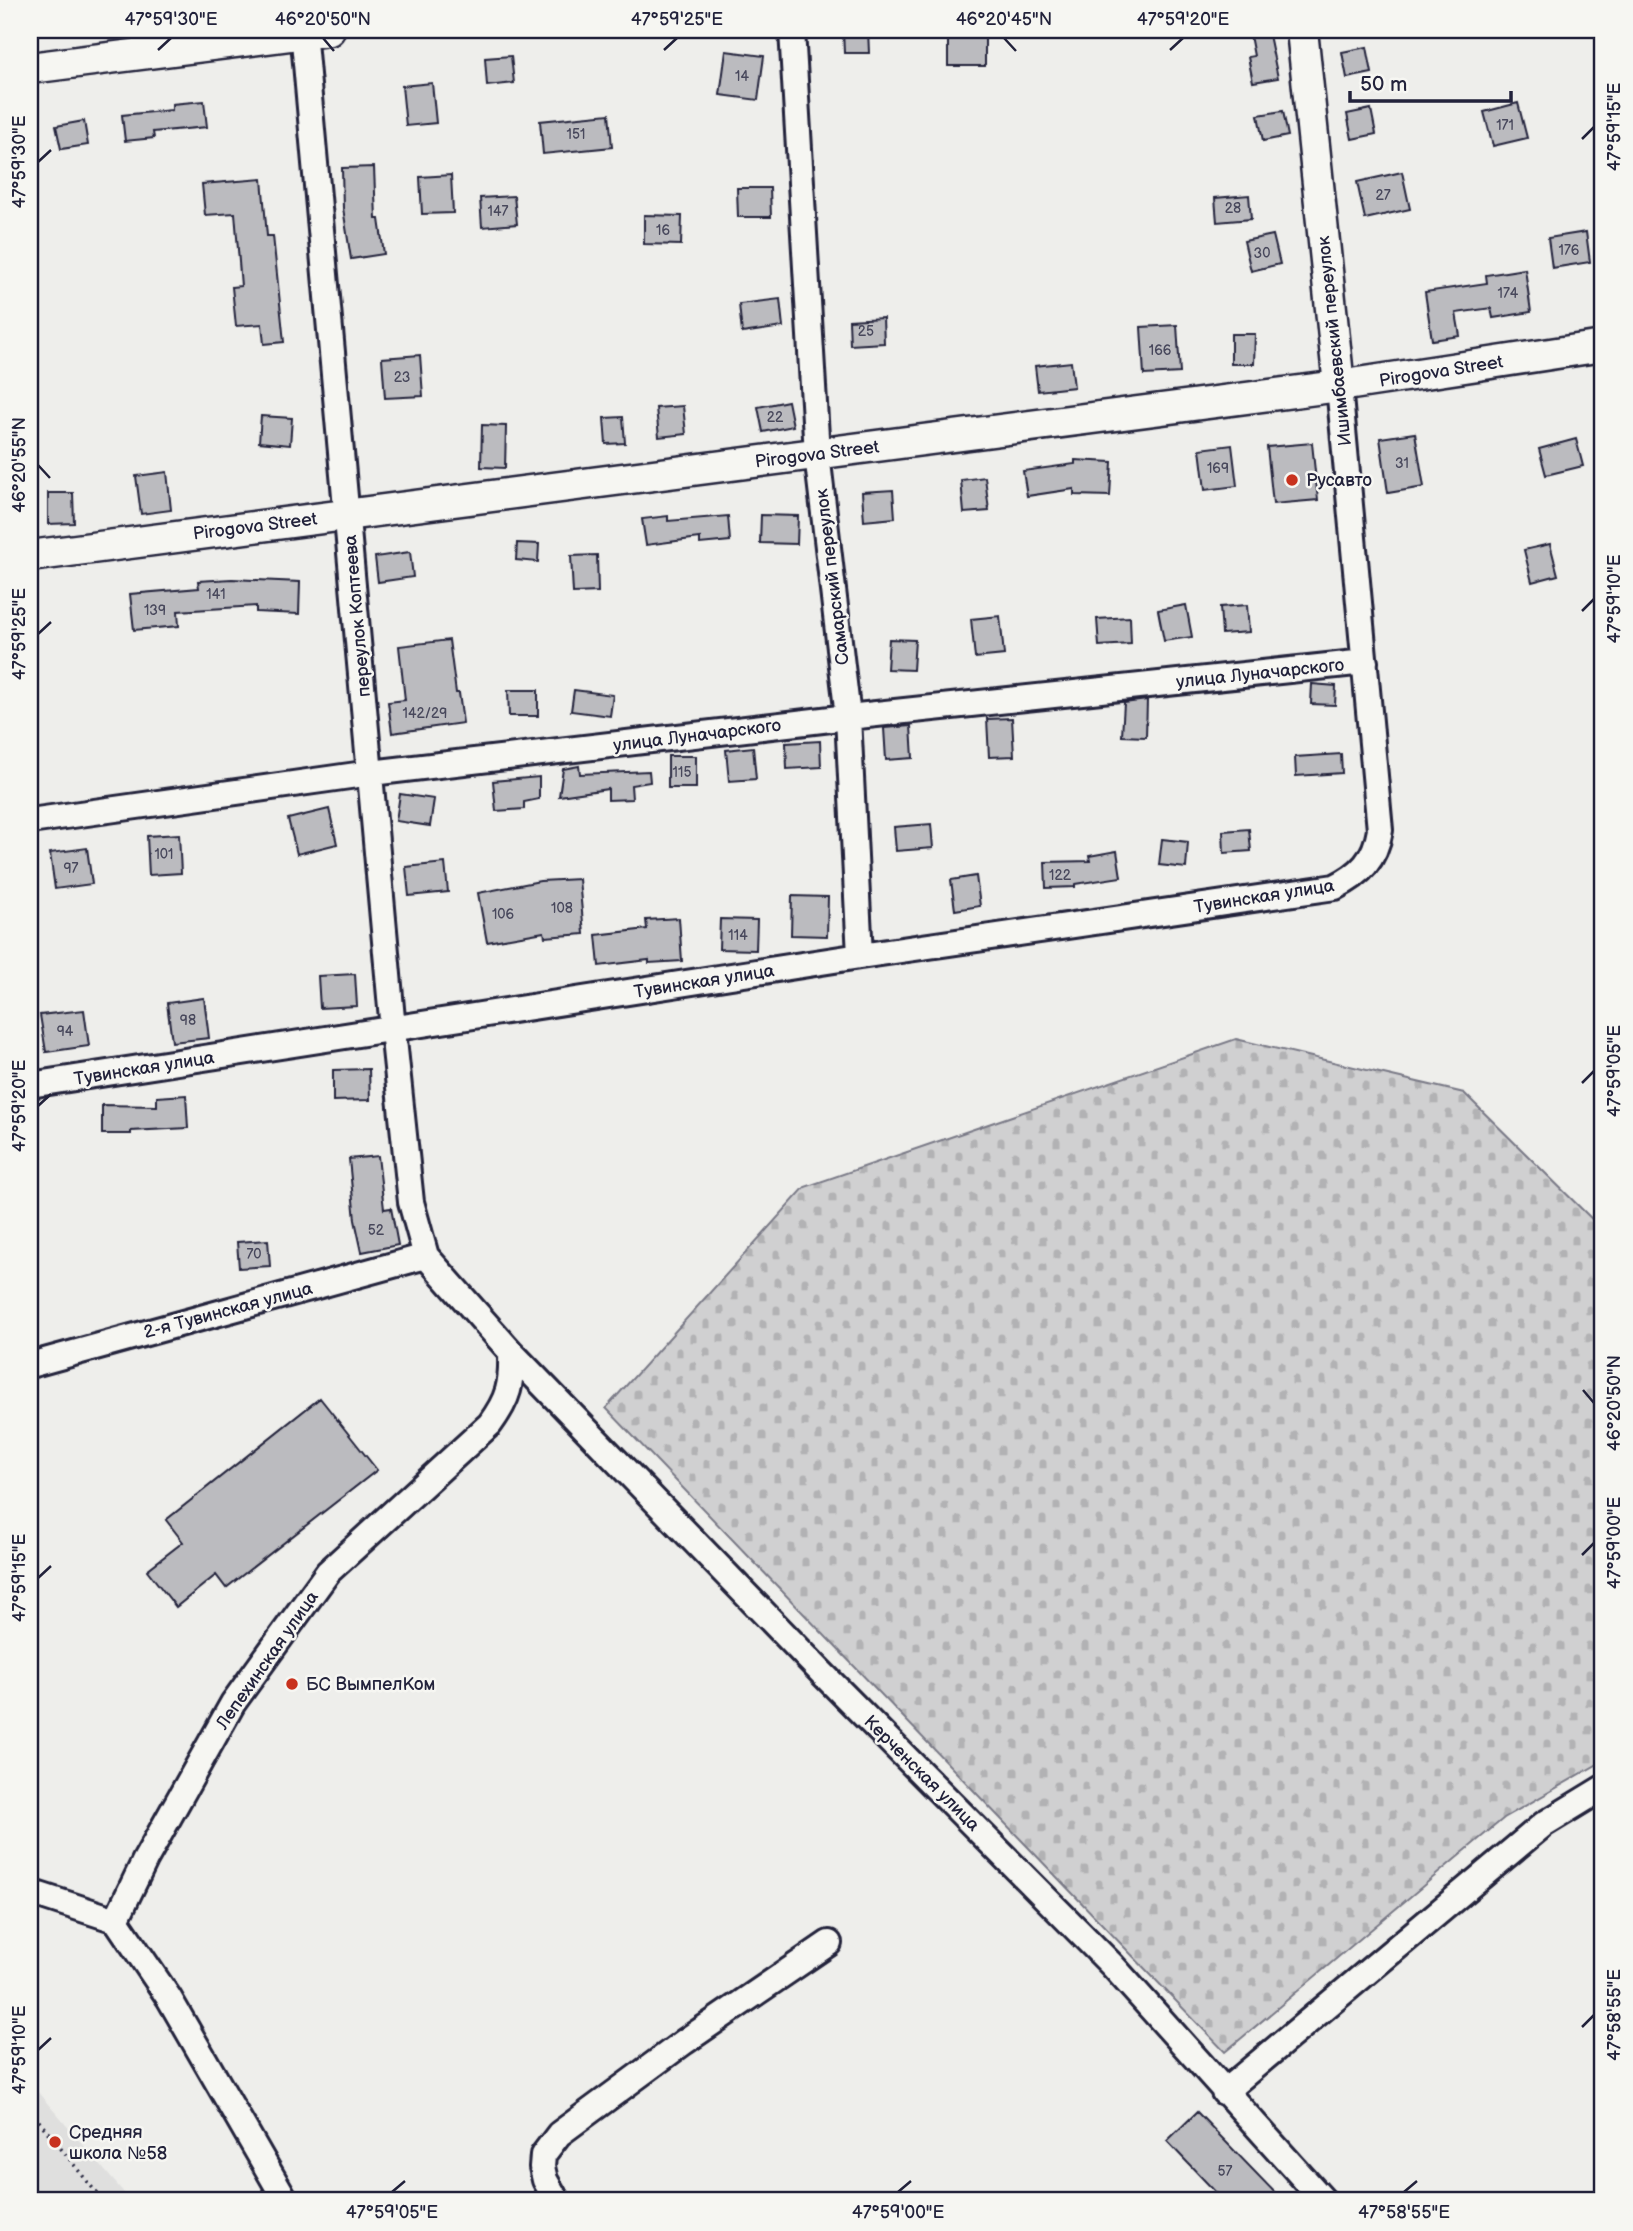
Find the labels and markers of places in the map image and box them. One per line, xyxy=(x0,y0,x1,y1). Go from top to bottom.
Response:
place label: Русавто xyxy=(1306,470,1372,491)
marker: Русавто xyxy=(1284,472,1300,488)
place label: БС ВымпелКом xyxy=(306,1674,435,1695)
marker: БС ВымпелКом xyxy=(284,1676,300,1692)
place label: Средняя школа №58 xyxy=(69,2122,167,2164)
marker: Средняя школа №58 xyxy=(47,2134,63,2150)

